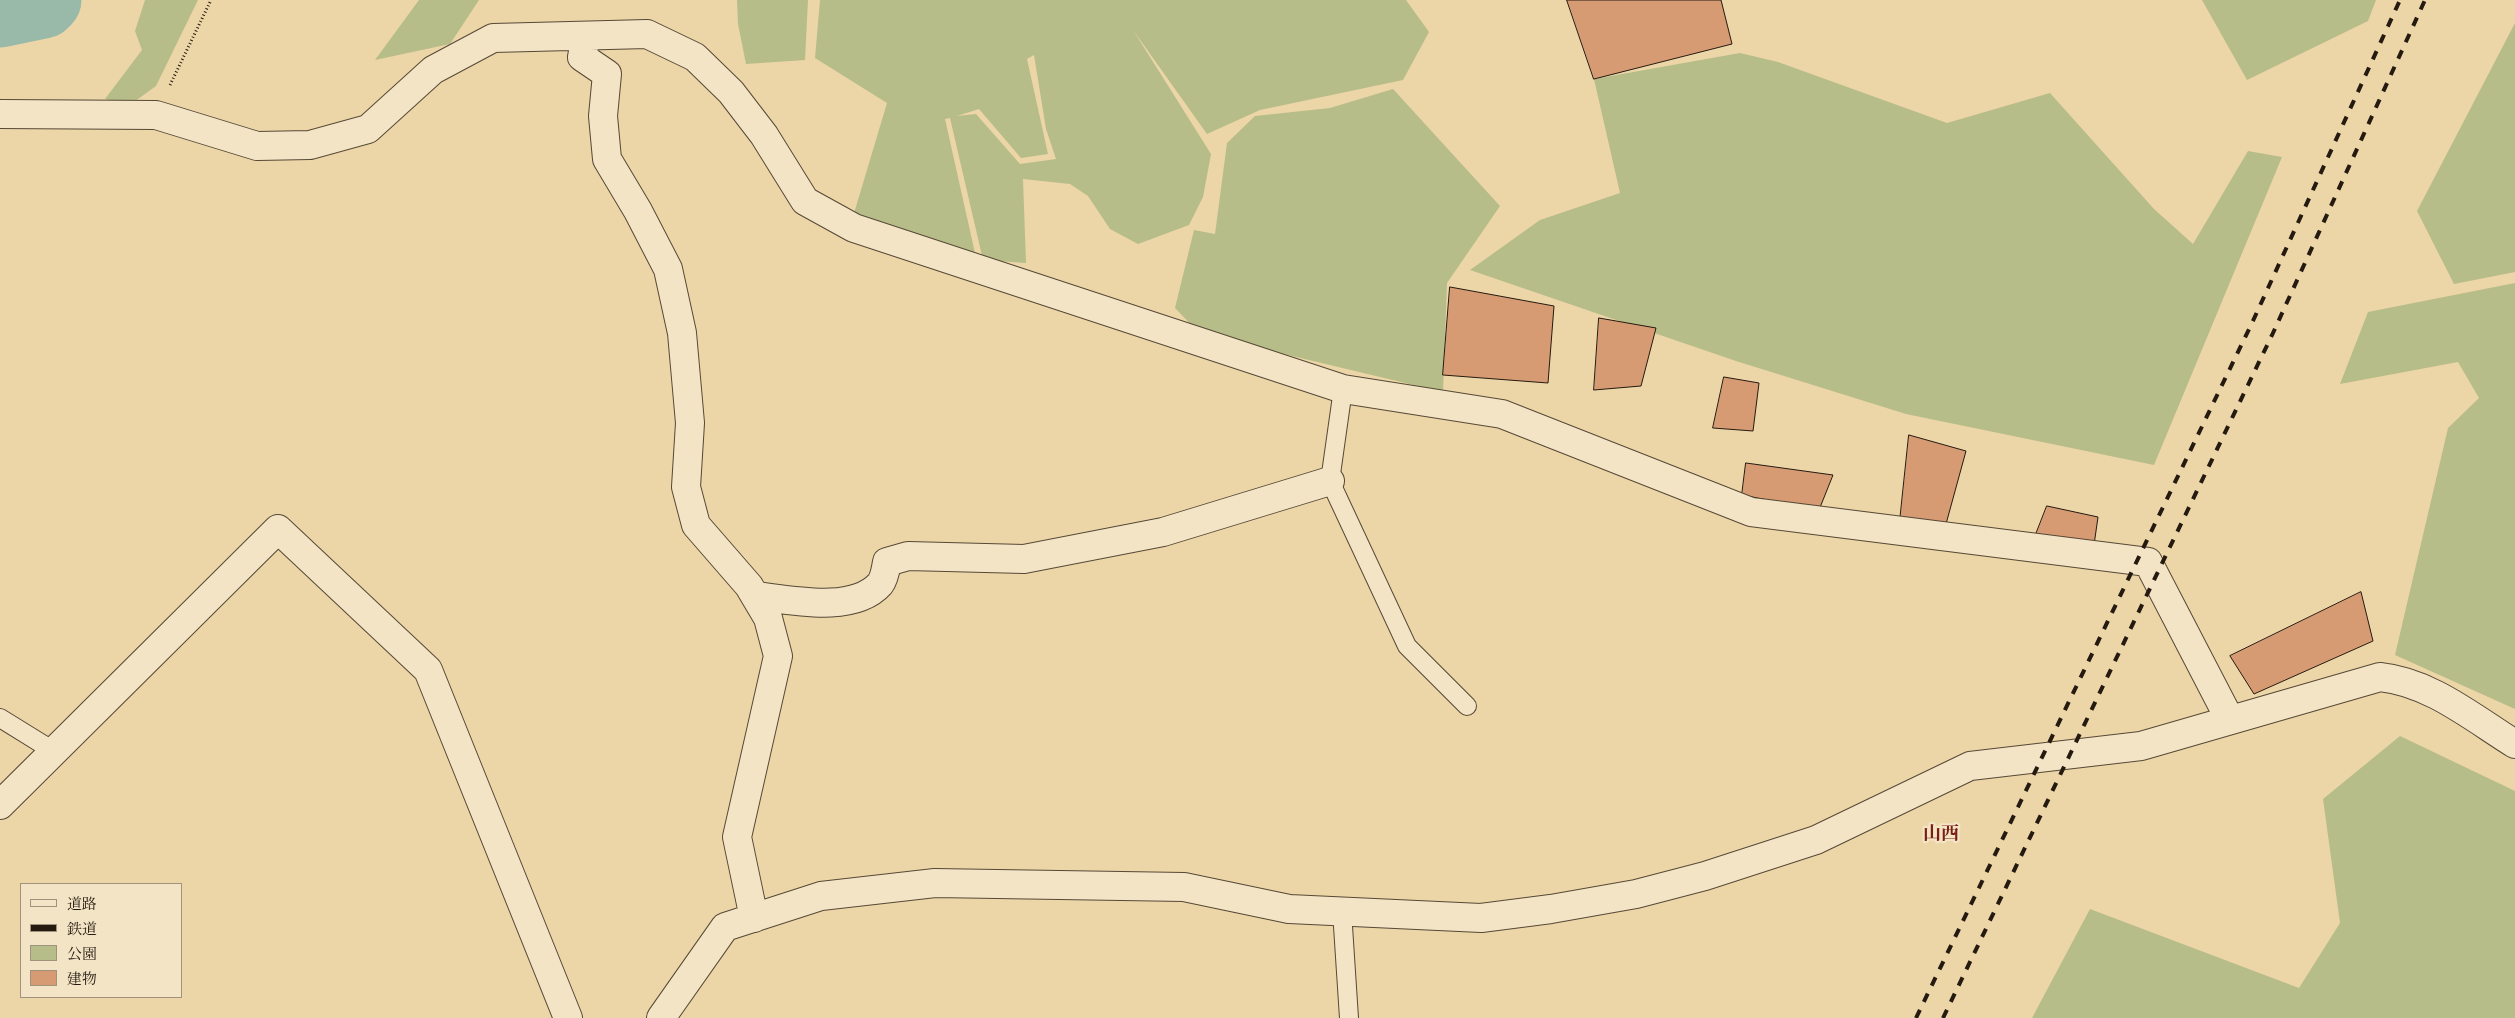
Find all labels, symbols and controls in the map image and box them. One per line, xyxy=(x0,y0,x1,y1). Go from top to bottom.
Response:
district label: 山西 xyxy=(1923,823,1959,845)
legend xyxy=(20,883,182,998)
text: 道路 xyxy=(67,893,97,914)
text: 鉄道 xyxy=(67,918,97,939)
text: 公園 xyxy=(67,943,97,964)
text: 建物 xyxy=(67,968,97,989)

